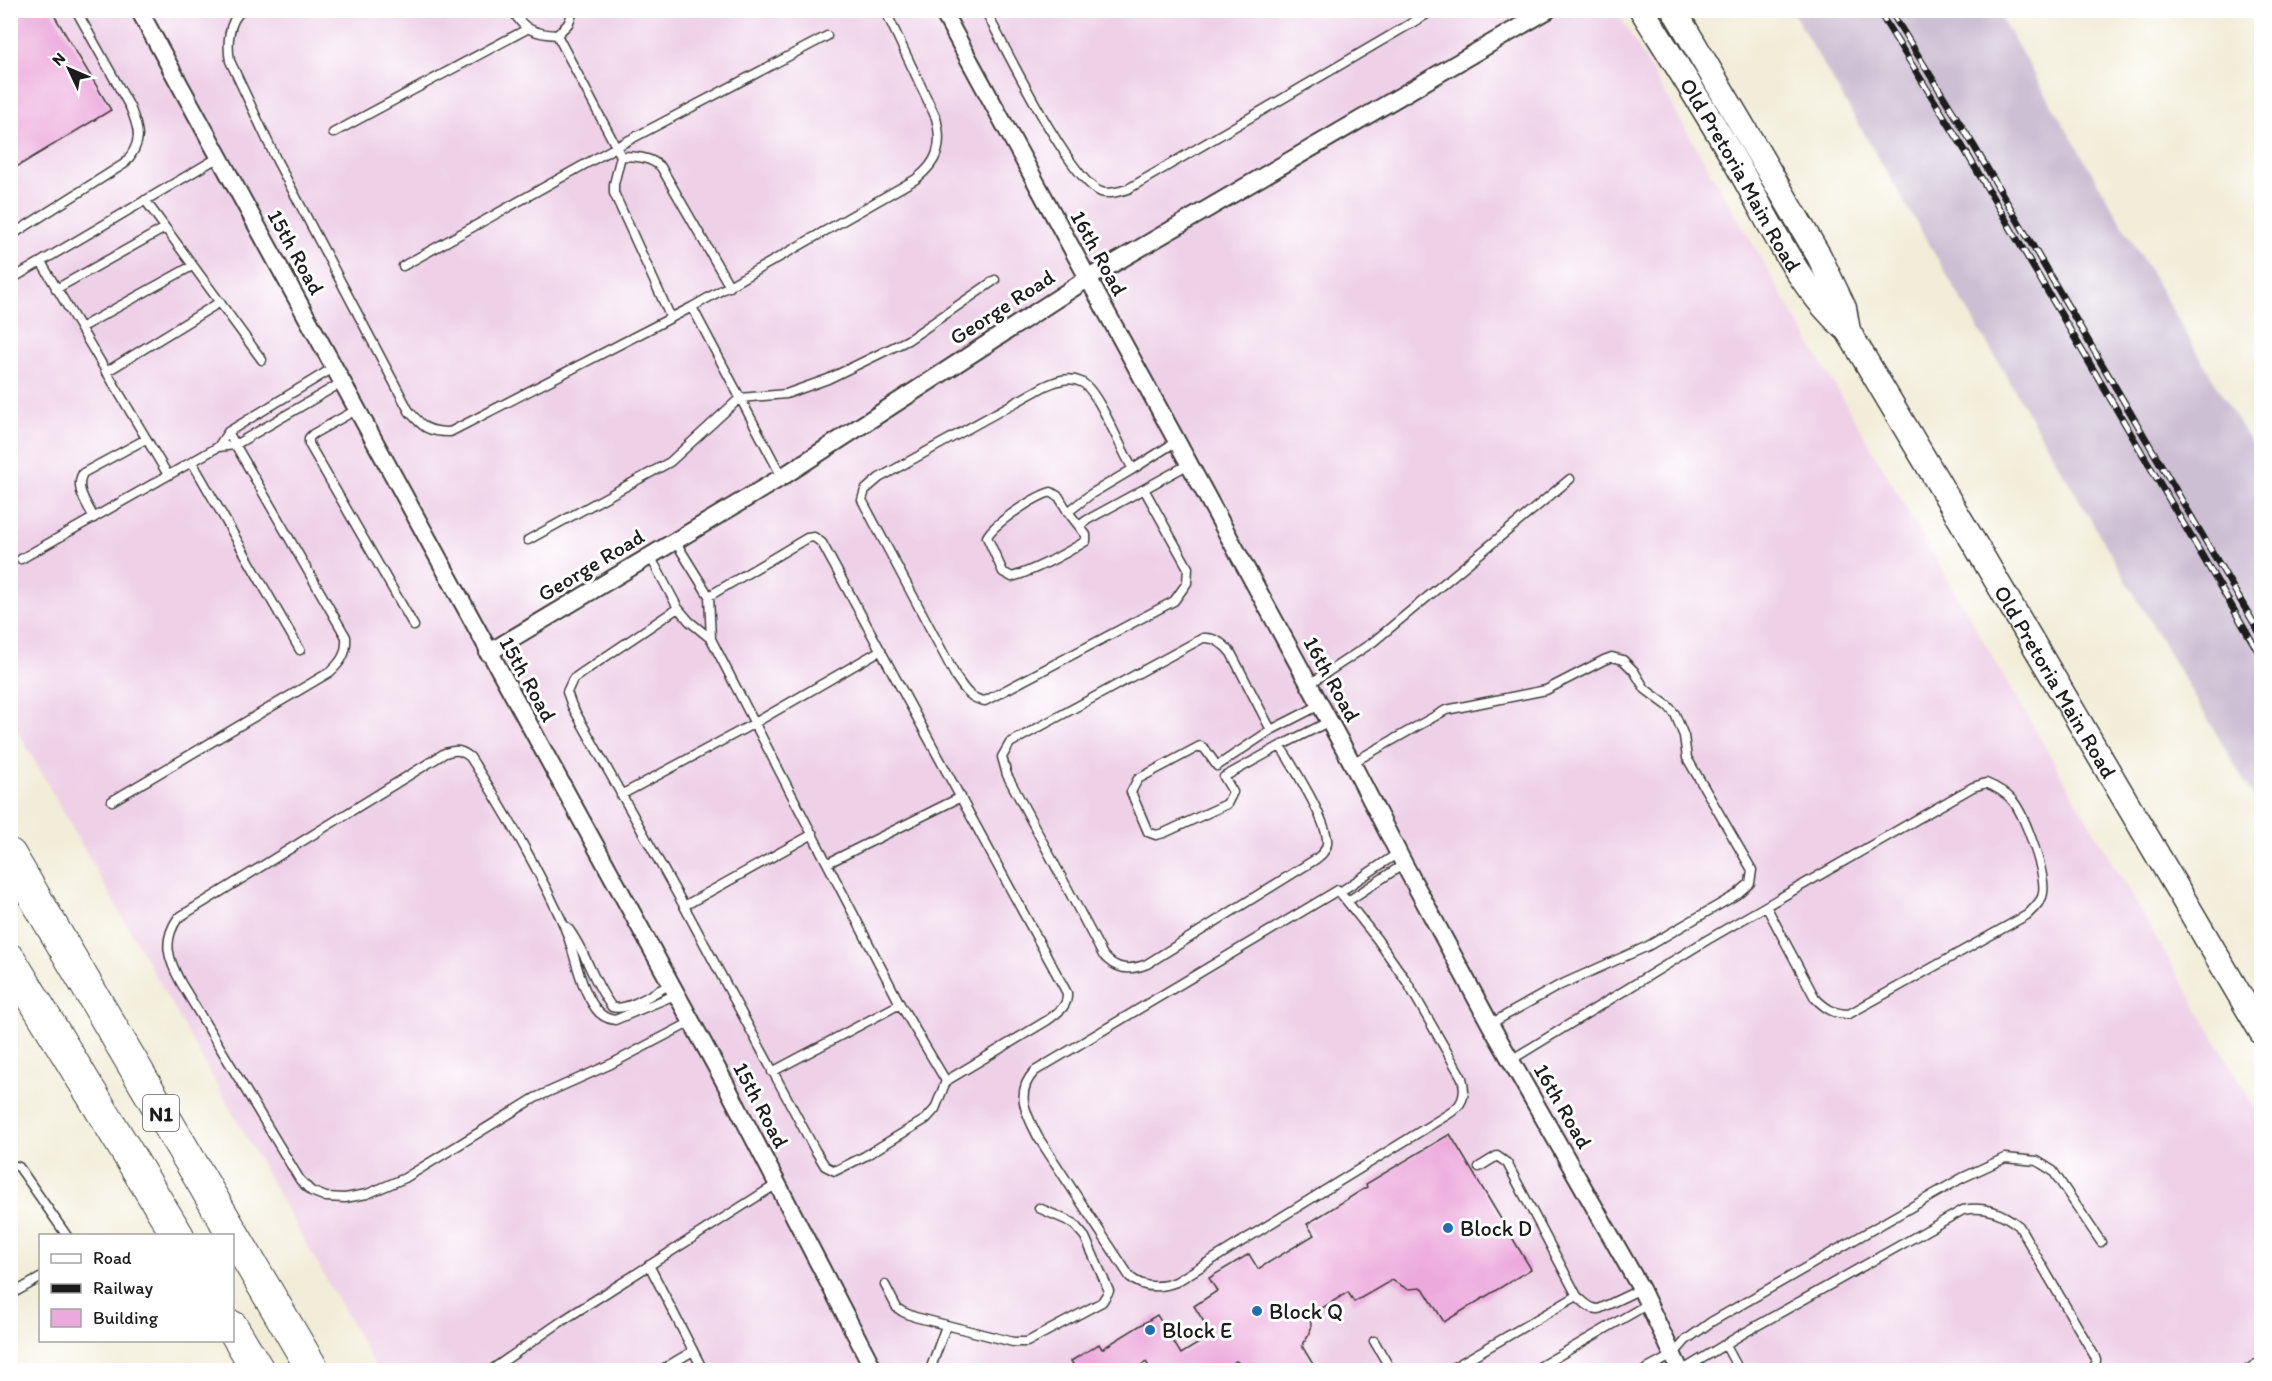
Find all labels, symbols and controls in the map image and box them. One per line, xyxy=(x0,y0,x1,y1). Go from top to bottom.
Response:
north arrow xyxy=(39,39,99,99)
text: N xyxy=(48,48,69,69)
street label: Old Pretoria Main Road xyxy=(1674,73,1808,277)
street label: 15th Road xyxy=(262,205,330,299)
street label: 16th Road xyxy=(1065,206,1133,300)
street label: George Road xyxy=(945,263,1059,351)
street label: George Road xyxy=(533,523,649,607)
street label: Old Pretoria Main Road xyxy=(1989,580,2123,783)
street label: 15th Road xyxy=(494,632,562,726)
street label: 16th Road xyxy=(1298,632,1366,726)
street label: 15th Road xyxy=(727,1057,795,1153)
street label: 16th Road xyxy=(1528,1059,1598,1153)
road number: N1 xyxy=(143,1095,179,1131)
place label: Block D xyxy=(1460,1215,1532,1242)
marker: Block D xyxy=(1441,1221,1455,1235)
legend xyxy=(39,1234,234,1342)
text: Road xyxy=(93,1247,132,1269)
text: Railway xyxy=(93,1277,154,1299)
place label: Block Q xyxy=(1269,1298,1343,1325)
marker: Block Q xyxy=(1250,1304,1264,1318)
text: Building xyxy=(93,1307,159,1329)
place label: Block E xyxy=(1162,1317,1232,1344)
marker: Block E xyxy=(1143,1323,1157,1337)

